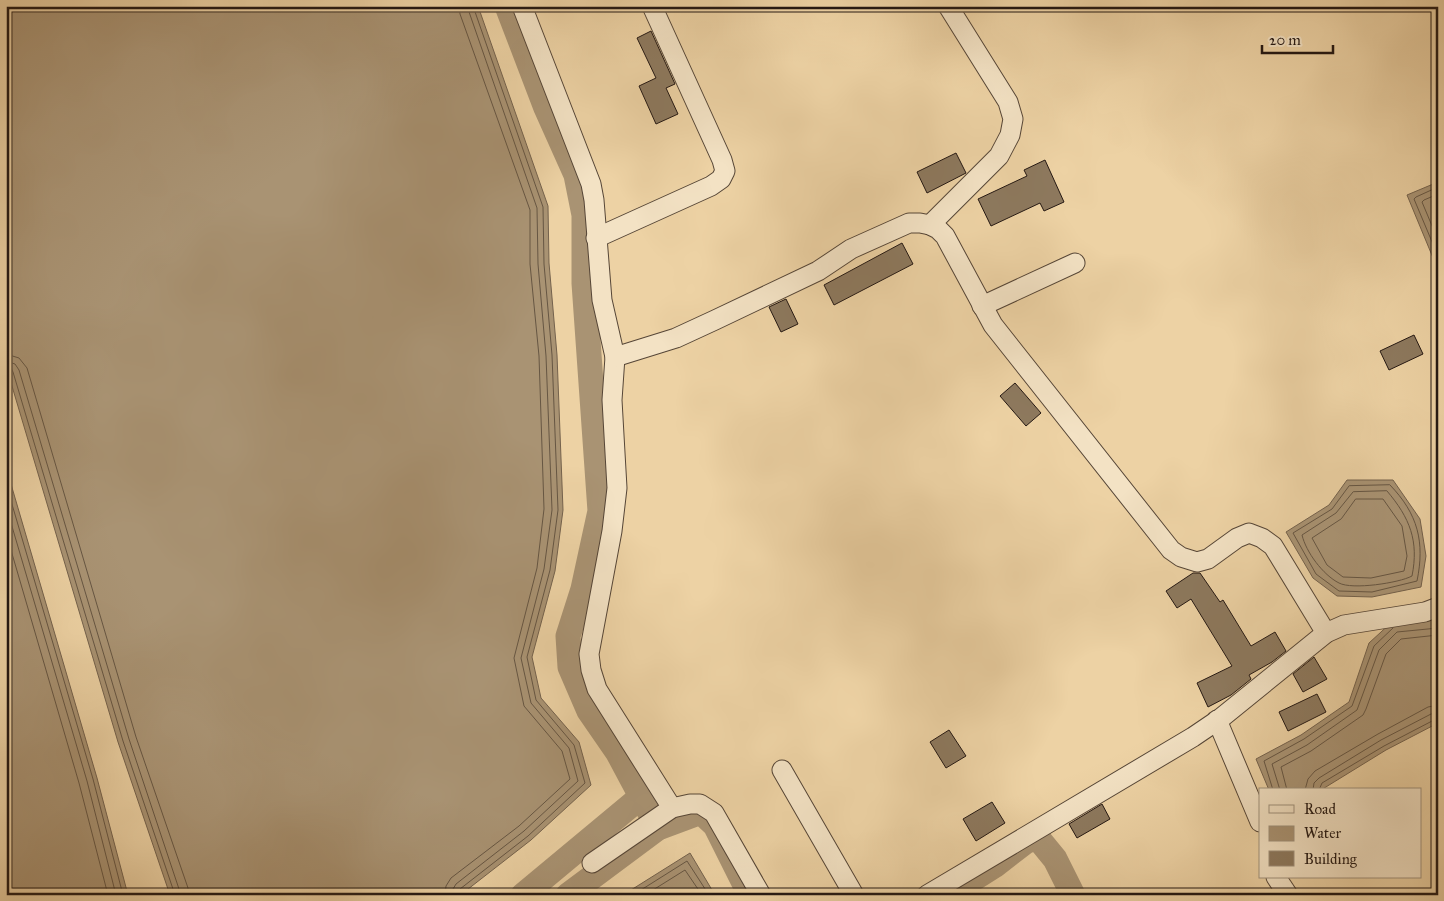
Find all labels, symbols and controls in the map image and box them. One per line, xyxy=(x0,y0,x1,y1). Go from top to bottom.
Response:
scale bar xyxy=(1262,22,1333,54)
text: 20 m xyxy=(1269,31,1301,49)
legend xyxy=(1259,788,1422,878)
text: Road xyxy=(1304,800,1336,818)
text: Water xyxy=(1304,824,1341,842)
text: Building xyxy=(1304,850,1358,868)

